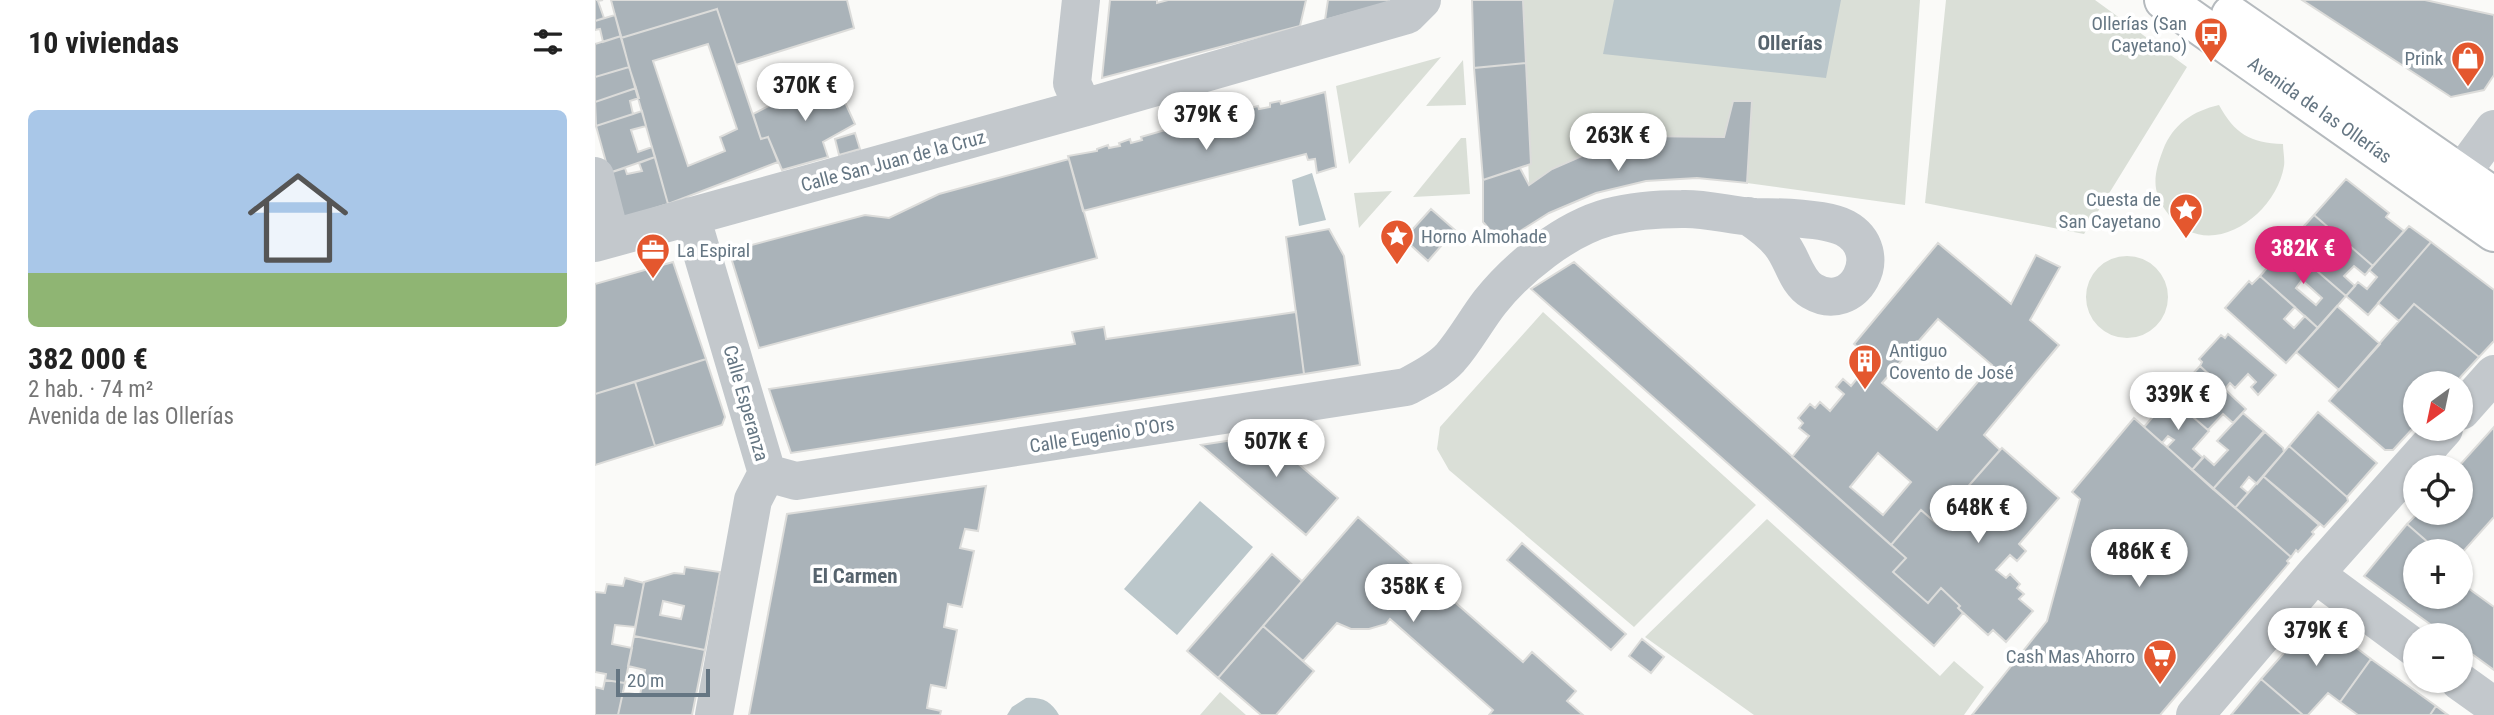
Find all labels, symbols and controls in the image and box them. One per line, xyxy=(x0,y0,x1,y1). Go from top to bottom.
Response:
place label: Ollerías (San Cayetano) xyxy=(2091,12,2187,57)
bus stop icon: Ollerías (San Cayetano) xyxy=(2192,15,2230,64)
icon: filters xyxy=(529,23,567,61)
text: 10 viviendas xyxy=(28,25,179,60)
district label: Ollerías xyxy=(1757,31,1823,55)
shop icon: Prink xyxy=(2449,39,2487,88)
place label: Prink xyxy=(2405,47,2443,70)
street label: Avenida de las Ollerías xyxy=(2244,52,2396,168)
pin: 370K € xyxy=(748,64,862,123)
text: 370K € xyxy=(773,72,837,99)
pin: 379K € xyxy=(1149,92,1263,152)
text: 379K € xyxy=(1174,101,1238,128)
pin: 263K € xyxy=(1561,114,1675,173)
text: 263K € xyxy=(1586,122,1650,149)
street label: Calle San Juan de la Cruz xyxy=(798,125,988,197)
icon: home xyxy=(235,155,361,281)
place label: Cuesta de San Cayetano xyxy=(2059,188,2161,233)
place icon: Cuesta de San Cayetano xyxy=(2167,191,2205,240)
place icon: Horno Almohade xyxy=(1378,217,1416,266)
place label: Horno Almohade xyxy=(1421,225,1547,248)
pin: 382K € xyxy=(2246,226,2360,286)
office icon: La Espiral xyxy=(634,231,672,280)
text: 382K € xyxy=(2271,235,2335,262)
place label: La Espiral xyxy=(677,239,750,262)
place label: Antiguo Covento de José xyxy=(1889,339,2014,384)
text: 382 000 € xyxy=(28,341,148,376)
street label: Calle Esperanza xyxy=(718,342,774,464)
building icon: Antiguo Covento de José xyxy=(1846,342,1884,391)
north arrow xyxy=(2403,371,2473,441)
map controls xyxy=(2403,371,2473,693)
pin: 339K € xyxy=(2121,372,2235,432)
text: 2 hab. · 74 m² xyxy=(28,376,153,403)
text: 339K € xyxy=(2146,381,2210,408)
text: Avenida de las Ollerías xyxy=(28,403,234,430)
street label: Calle Eugenio D'Ors xyxy=(1028,412,1176,458)
pin: 507K € xyxy=(1219,420,1333,479)
text: 507K € xyxy=(1244,428,1308,455)
button: locate xyxy=(2403,455,2473,525)
pin: 648K € xyxy=(1921,486,2035,545)
text: 648K € xyxy=(1946,494,2010,521)
pin: 486K € xyxy=(2082,530,2196,589)
text: 486K € xyxy=(2107,538,2171,565)
button: + xyxy=(2403,539,2473,609)
district label: El Carmen xyxy=(812,564,898,588)
pin: 358K € xyxy=(1356,564,1470,624)
text: 358K € xyxy=(1381,573,1445,600)
pin: 379K € xyxy=(2259,608,2373,668)
text: 379K € xyxy=(2284,617,2348,644)
button: − xyxy=(2403,623,2473,693)
supermarket icon: Cash Mas Ahorro xyxy=(2141,637,2179,686)
place label: Cash Mas Ahorro xyxy=(2006,645,2135,668)
scale bar xyxy=(616,666,711,698)
text: 20 m xyxy=(627,669,664,692)

